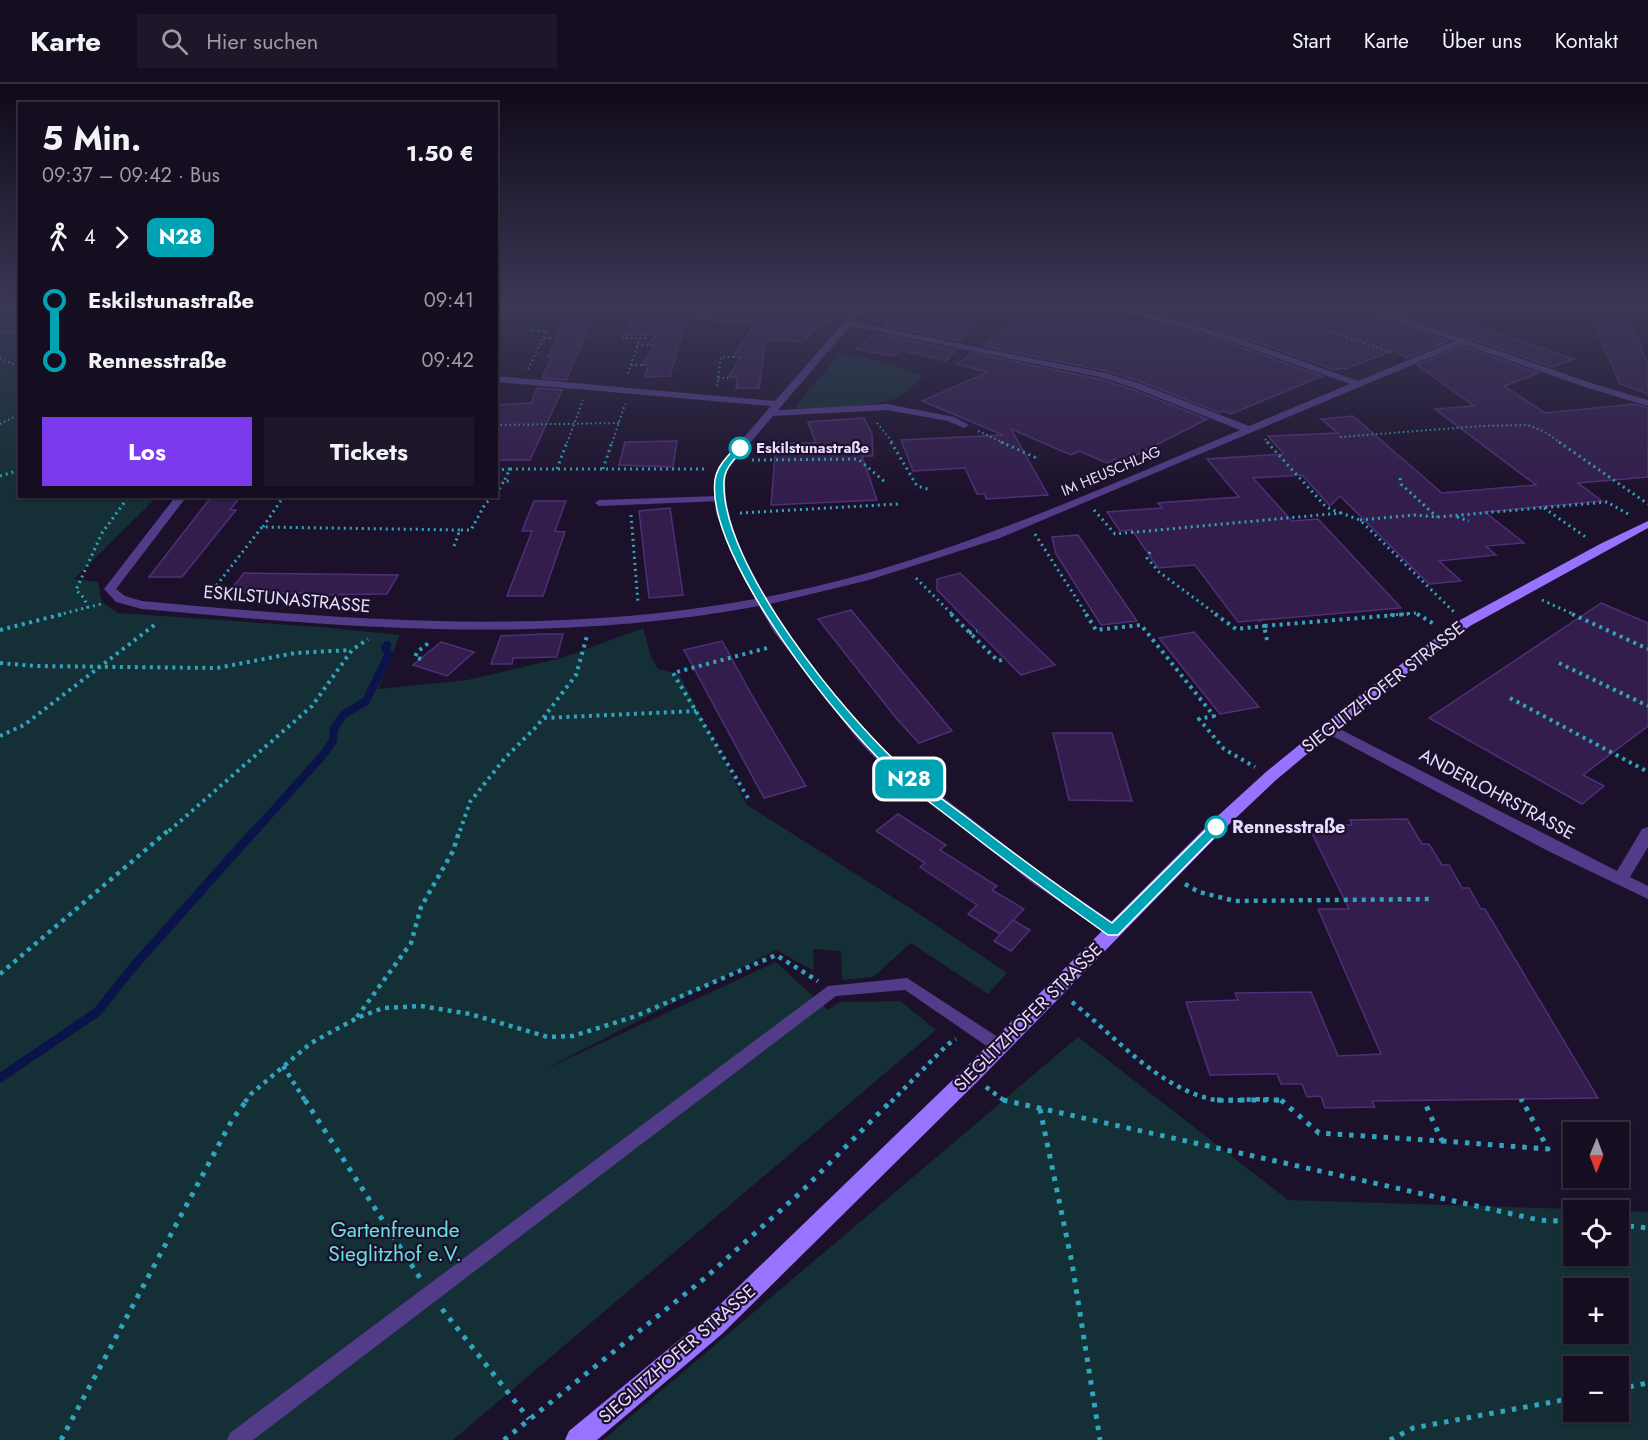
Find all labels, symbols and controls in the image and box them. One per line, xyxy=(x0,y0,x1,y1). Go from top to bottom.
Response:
search box xyxy=(137,14,557,68)
text: Karte xyxy=(30,21,101,62)
icon: search xyxy=(158,25,191,58)
text: Hier suchen xyxy=(206,25,318,57)
text: Start xyxy=(1292,26,1331,56)
text: Karte xyxy=(1364,26,1409,56)
text: Über uns xyxy=(1442,26,1522,56)
text: Kontakt xyxy=(1555,26,1618,56)
text: 5 Min. xyxy=(42,115,141,162)
text: 1.50 € xyxy=(406,137,474,169)
text: 09:37 – 09:42 · Bus xyxy=(42,161,220,190)
icon: walk xyxy=(42,221,75,254)
icon: forward xyxy=(105,221,138,254)
text: N28 xyxy=(159,222,202,252)
text: 4 xyxy=(84,223,96,252)
text: Eskilstunastraße xyxy=(88,284,254,316)
text: 09:41 xyxy=(424,286,474,315)
text: Rennesstraße xyxy=(88,344,227,376)
text: 09:42 xyxy=(421,346,474,375)
button: Los xyxy=(42,417,252,486)
button: Tickets xyxy=(264,417,474,486)
marker: Eskilstunastraße xyxy=(729,437,751,459)
place label: Eskilstunastraße xyxy=(756,437,870,459)
street label: IM HEUSCHLAG xyxy=(1058,440,1164,502)
street label: ESKILSTUNASTRASSE xyxy=(202,579,372,619)
street label: SIEGLITZHOFER STRASSE xyxy=(1296,615,1470,759)
street label: ANDERLOHRSTRASSE xyxy=(1415,742,1579,846)
line badge: N28 xyxy=(874,760,944,798)
text: N28 xyxy=(887,764,931,794)
place label: Rennesstraße xyxy=(1232,814,1345,840)
marker: Rennesstraße xyxy=(1205,816,1227,838)
street label: SIEGLITZHOFER STRASSE xyxy=(948,937,1108,1097)
north arrow xyxy=(1563,1122,1629,1188)
map controls xyxy=(1563,1122,1629,1422)
button: locate xyxy=(1563,1200,1629,1266)
park label: Gartenfreunde Sieglitzhof e.V. xyxy=(328,1215,462,1269)
street label: SIEGLITZHOFER STRASSE xyxy=(593,1278,761,1430)
button: + xyxy=(1563,1278,1629,1344)
button: − xyxy=(1563,1356,1629,1422)

